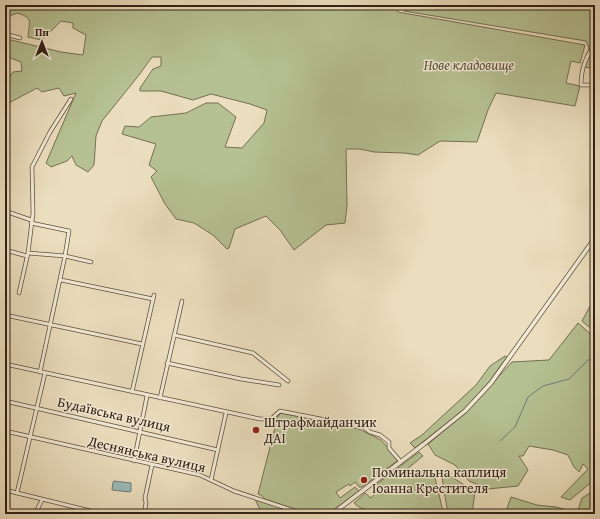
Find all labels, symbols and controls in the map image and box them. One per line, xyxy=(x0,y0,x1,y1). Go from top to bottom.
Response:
north arrow xyxy=(22,22,62,62)
text: Пн xyxy=(35,24,49,40)
park label: Нове кладовище xyxy=(424,55,515,75)
street label: Будаївська вулиця xyxy=(56,391,172,437)
place label: Штрафмайданчик ДАІ xyxy=(263,412,377,448)
marker: Штрафмайданчик ДАІ xyxy=(251,425,261,435)
street label: Деснянська вулиця xyxy=(85,431,208,477)
place label: Поминальна каплиця Іоанна Крестителя xyxy=(372,462,506,498)
marker: Поминальна каплиця Іоанна Крестителя xyxy=(359,475,369,485)

